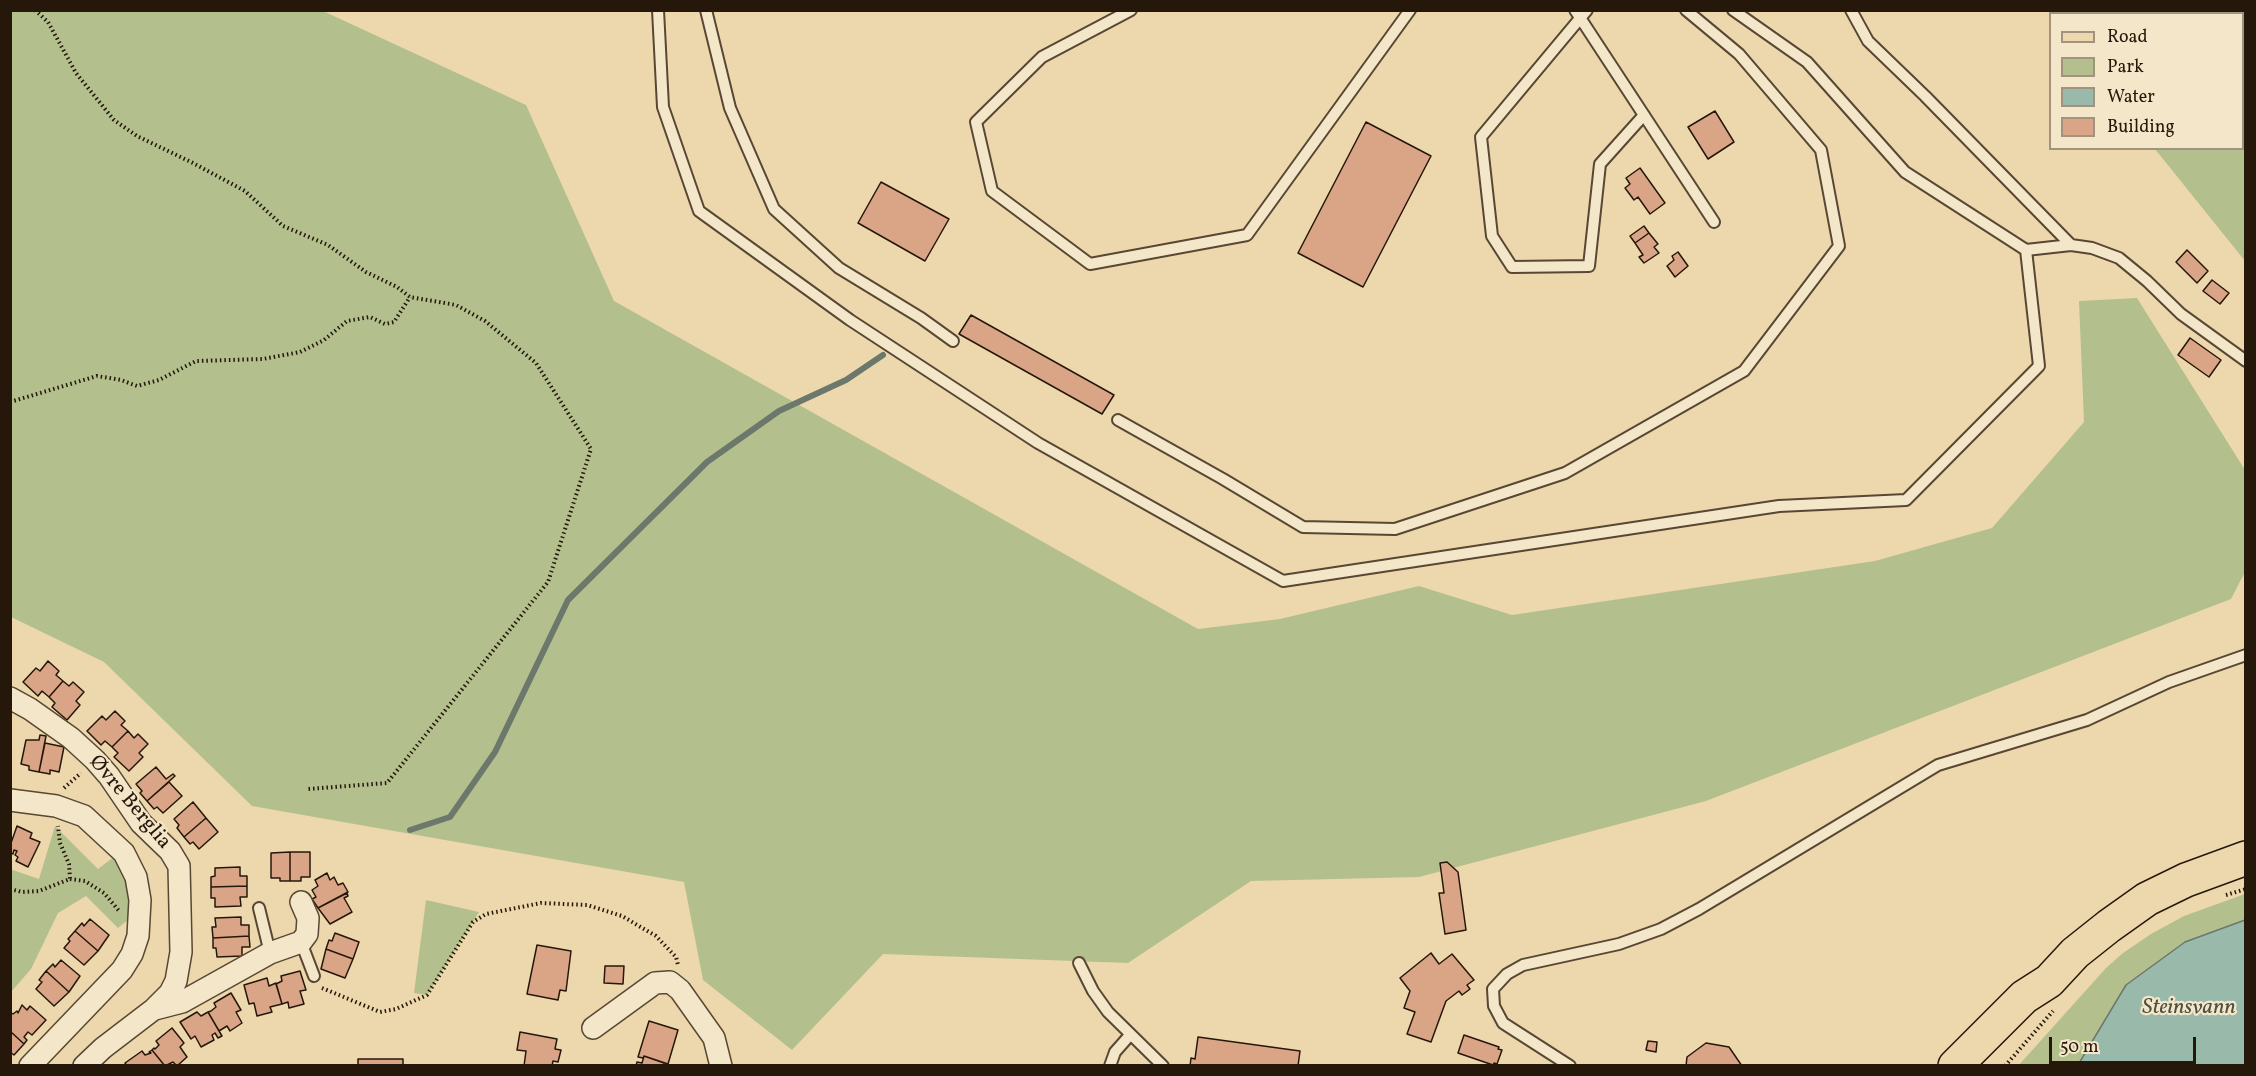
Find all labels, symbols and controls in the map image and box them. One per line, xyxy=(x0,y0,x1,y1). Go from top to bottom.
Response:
legend xyxy=(2049,12,2244,150)
text: Road xyxy=(2107,25,2148,50)
text: Park xyxy=(2107,55,2144,80)
text: Water xyxy=(2107,85,2155,110)
text: Building xyxy=(2107,115,2175,140)
street label: Øvre Berglia xyxy=(82,751,176,855)
water label: Steinsvann xyxy=(2142,996,2236,1022)
scale bar xyxy=(2052,1025,2199,1063)
text: 50 m xyxy=(2060,1035,2099,1060)

